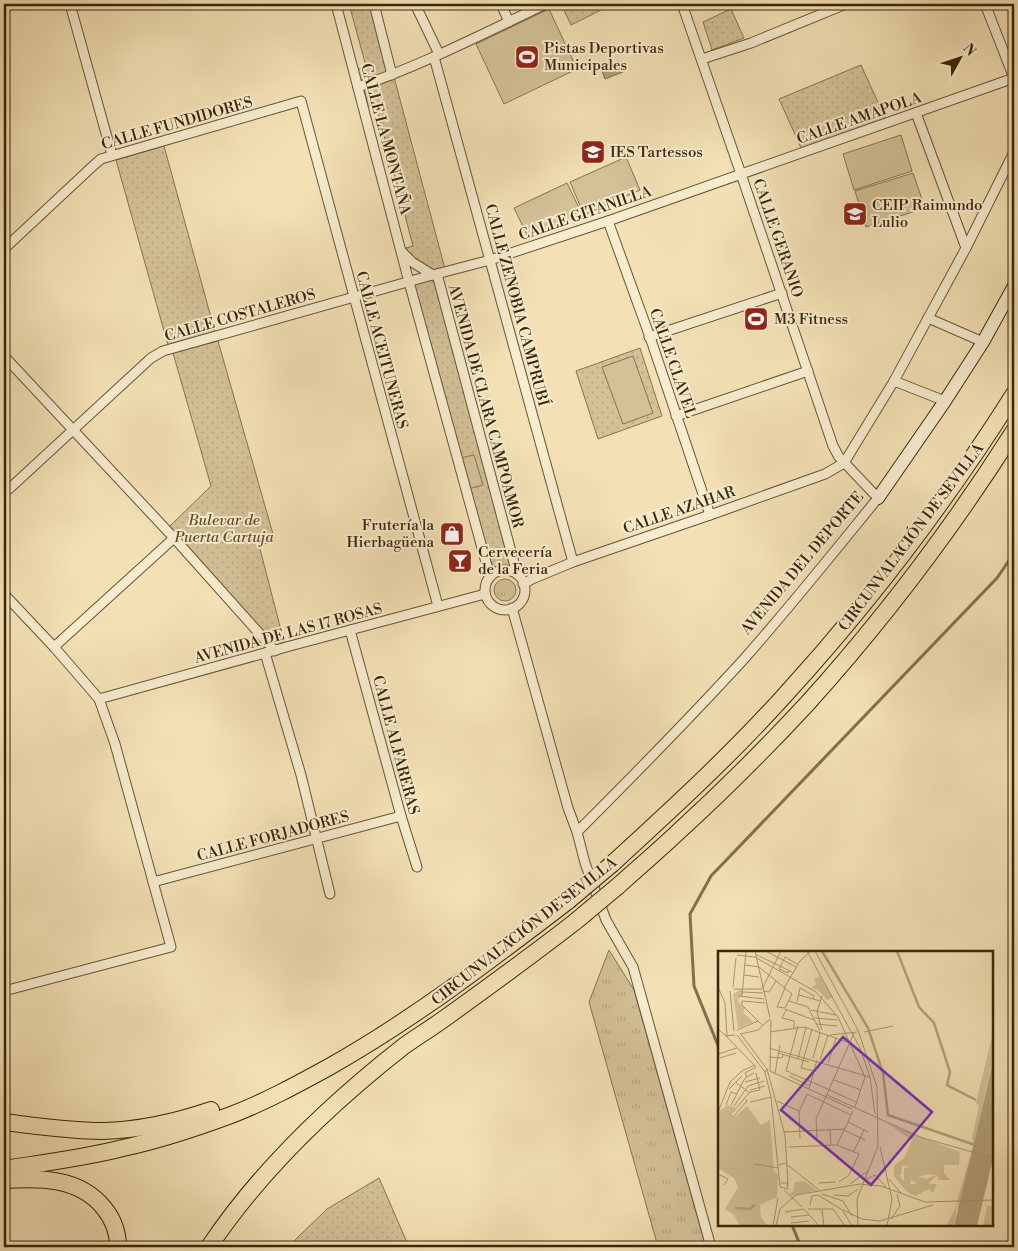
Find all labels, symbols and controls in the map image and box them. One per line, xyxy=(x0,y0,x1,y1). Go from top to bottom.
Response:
north arrow xyxy=(936,32,986,82)
place label: Pistas Deportivas Municipales xyxy=(544,39,664,75)
text: N xyxy=(959,40,980,60)
sports icon: Pistas Deportivas Municipales xyxy=(514,44,540,70)
street label: CALLE LA MONTAÑA xyxy=(356,61,416,218)
street label: CALLE AMAPOLA xyxy=(794,88,925,149)
street label: CALLE FUNDIDORES xyxy=(99,93,255,154)
school or university icon: IES Tartessos xyxy=(580,139,606,165)
place label: IES Tartessos xyxy=(610,143,703,162)
street label: CALLE GERANIO xyxy=(748,176,807,300)
street label: CALLE GITANILLA xyxy=(516,182,655,245)
place label: CEIP Raimundo Lulio xyxy=(872,196,983,232)
school or university icon: CEIP Raimundo Lulio xyxy=(842,201,868,227)
street label: CALLE ZENOBIA CAMPRUBÍ xyxy=(480,202,554,409)
street label: CALLE ACEITUNERAS xyxy=(351,269,412,431)
street label: AVENIDA DE CLARA CAMPOAMOR xyxy=(444,281,527,531)
street label: CALLE COSTALEROS xyxy=(162,285,318,346)
street label: CALLE CLAVEL xyxy=(645,306,700,421)
sports icon: M3 Fitness xyxy=(743,306,769,332)
place label: M3 Fitness xyxy=(774,310,848,329)
street label: CIRCUNVALACIÓN DE SEVILLA xyxy=(834,439,989,635)
street label: CALLE AZAHAR xyxy=(621,482,738,539)
street label: AVENIDA DEL DEPORTE xyxy=(736,488,868,640)
park label: Bulevar de Puerta Cartuja xyxy=(174,511,274,547)
place label: Frutería la Hierbagüena xyxy=(347,516,434,552)
shop icon: Frutería la Hierbagüena xyxy=(439,521,465,547)
place label: Cervecería de la Feria xyxy=(478,543,553,579)
bar icon: Cervecería de la Feria xyxy=(447,548,473,574)
street label: AVENIDA DE LAS 17 ROSAS xyxy=(191,599,384,668)
street label: CALLE ALFARERAS xyxy=(368,674,423,817)
street label: CALLE FORJADORES xyxy=(195,807,351,866)
street label: CIRCUNVALACIÓN DE SEVILLA xyxy=(427,852,621,1010)
inset map xyxy=(718,951,993,1226)

